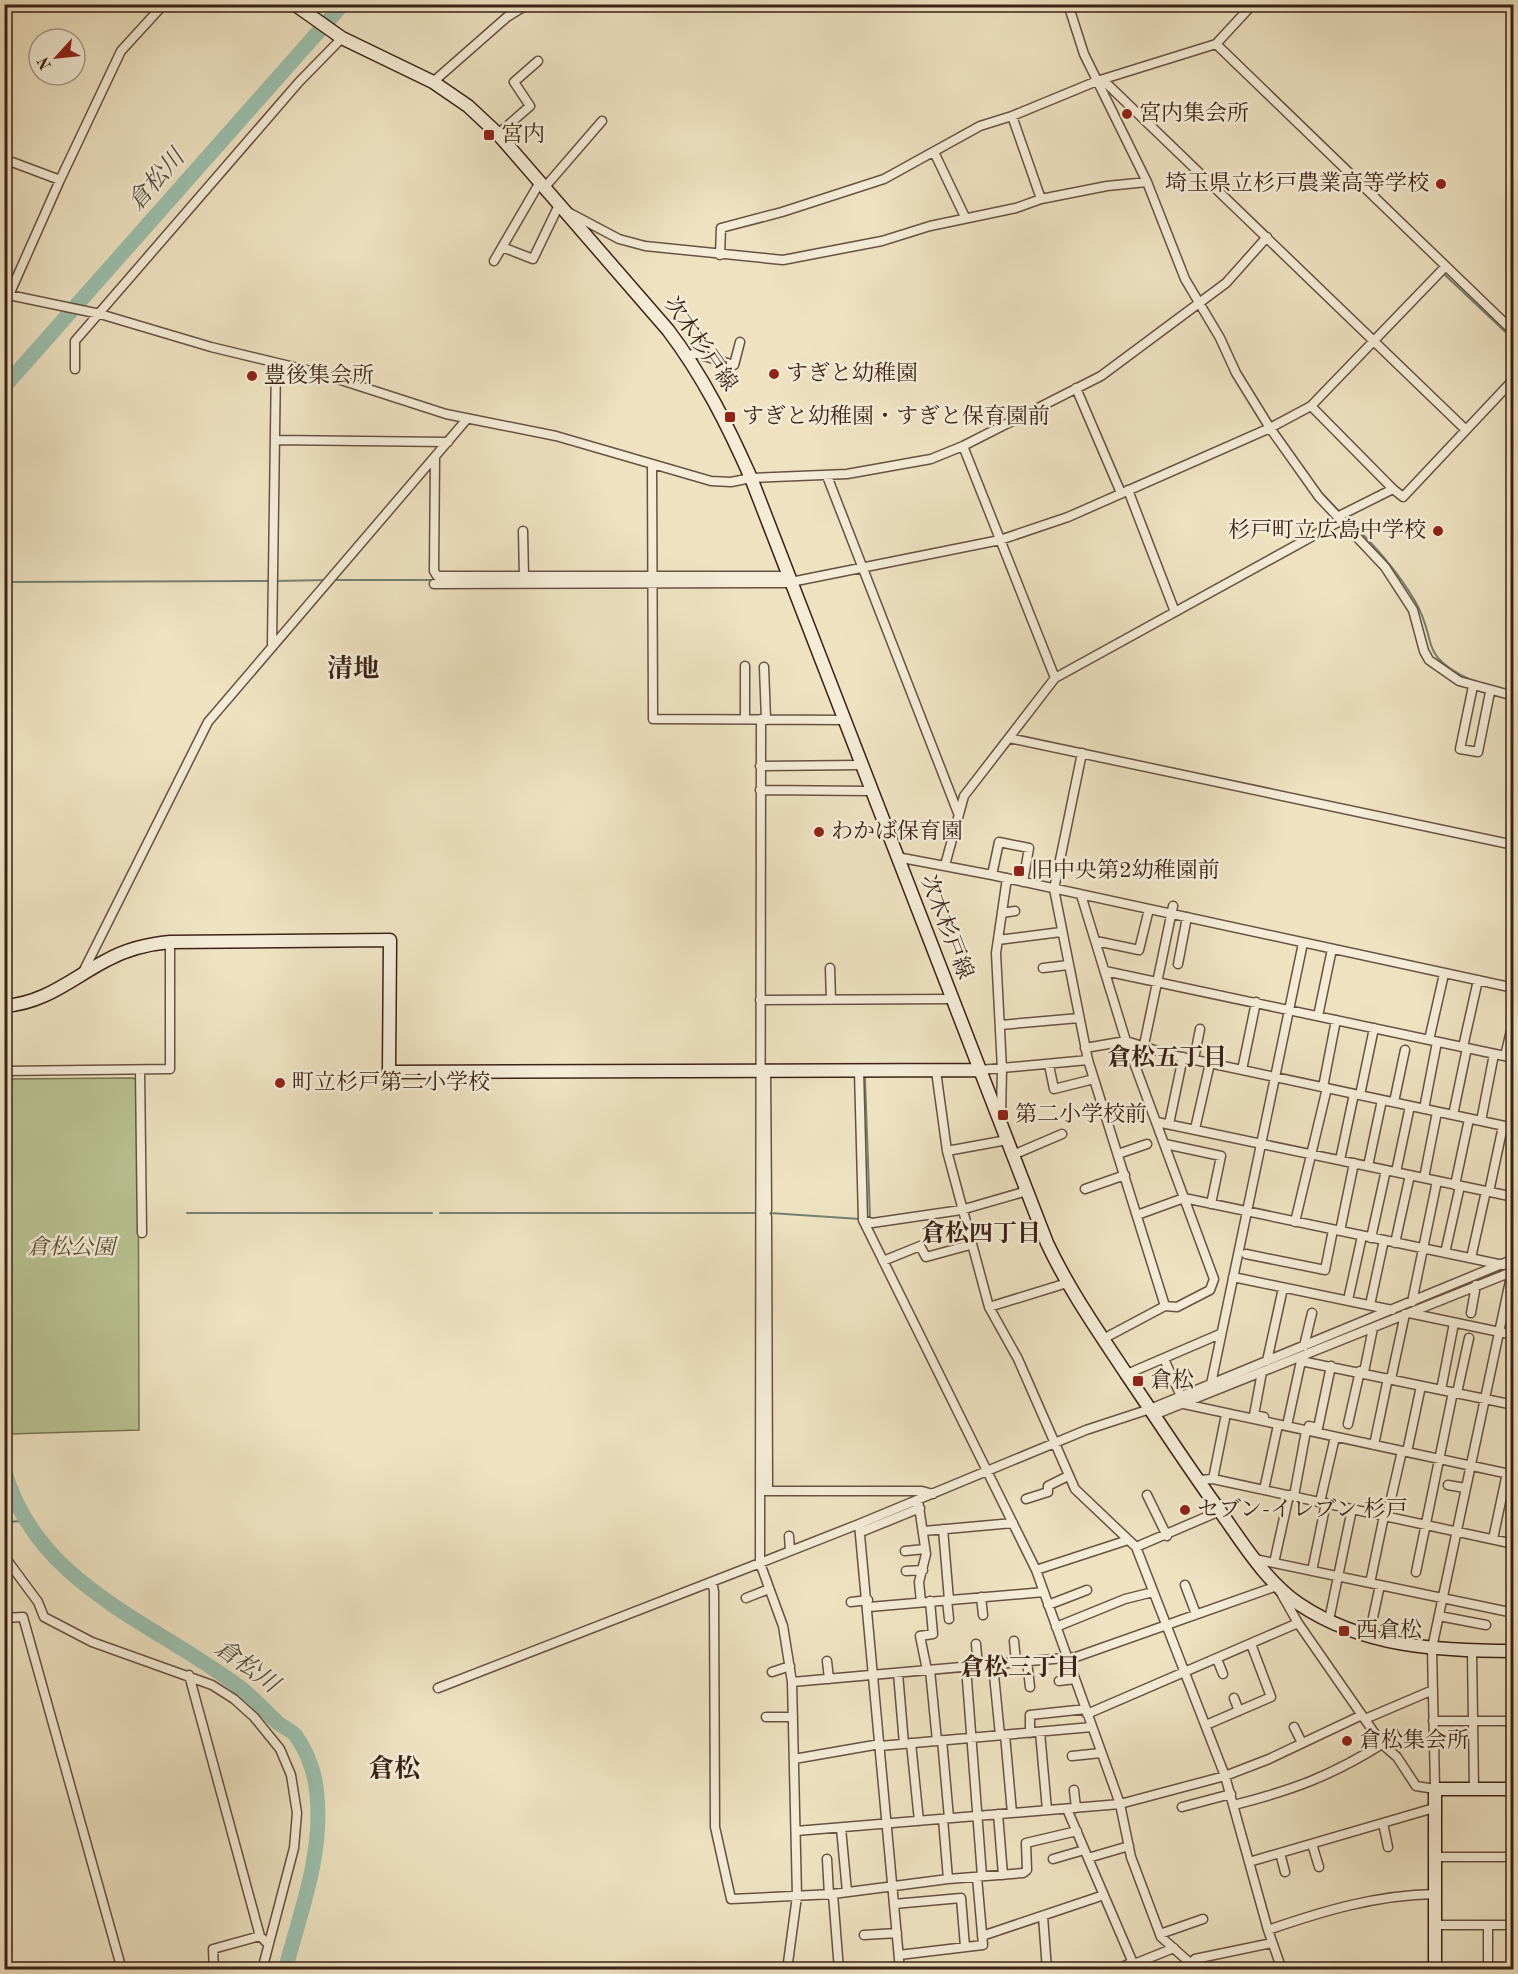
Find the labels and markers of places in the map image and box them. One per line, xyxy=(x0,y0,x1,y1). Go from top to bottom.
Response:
place label: 宮内集会所 xyxy=(1139,101,1249,125)
marker: 宮内集会所 xyxy=(1120,107,1134,121)
place label: 宮内 xyxy=(501,122,545,146)
marker: 宮内 xyxy=(482,128,496,142)
place label: 埼玉県立杉戸農業高等学校 xyxy=(1165,171,1429,195)
marker: 埼玉県立杉戸農業高等学校 xyxy=(1434,177,1448,191)
place label: すぎと幼稚園 xyxy=(786,361,918,385)
place label: 豊後集会所 xyxy=(264,363,374,387)
marker: すぎと幼稚園 xyxy=(767,367,781,381)
marker: 豊後集会所 xyxy=(245,369,259,383)
place label: すぎと幼稚園・すぎと保育園前 xyxy=(742,404,1050,428)
marker: すぎと幼稚園・すぎと保育園前 xyxy=(723,410,737,424)
place label: 杉戸町立広島中学校 xyxy=(1228,518,1426,542)
marker: 杉戸町立広島中学校 xyxy=(1431,524,1445,538)
place label: わかば保育園 xyxy=(831,819,963,843)
marker: わかば保育園 xyxy=(812,825,826,839)
place label: 旧中央第2幼稚園前 xyxy=(1031,858,1220,882)
marker: 旧中央第2幼稚園前 xyxy=(1012,864,1026,878)
place label: 町立杉戸第二小学校 xyxy=(292,1070,490,1094)
marker: 町立杉戸第二小学校 xyxy=(273,1076,287,1090)
place label: 第二小学校前 xyxy=(1015,1102,1147,1126)
marker: 第二小学校前 xyxy=(996,1108,1010,1122)
place label: 倉松 xyxy=(1150,1368,1194,1392)
marker: 倉松 xyxy=(1131,1374,1145,1388)
place label: セブン-イレブン 杉戸 xyxy=(1197,1497,1408,1521)
marker: セブン-イレブン 杉戸 xyxy=(1178,1503,1192,1517)
place label: 西倉松 xyxy=(1356,1618,1422,1642)
marker: 西倉松 xyxy=(1337,1624,1351,1638)
place label: 倉松集会所 xyxy=(1359,1728,1469,1752)
marker: 倉松集会所 xyxy=(1340,1734,1354,1748)

